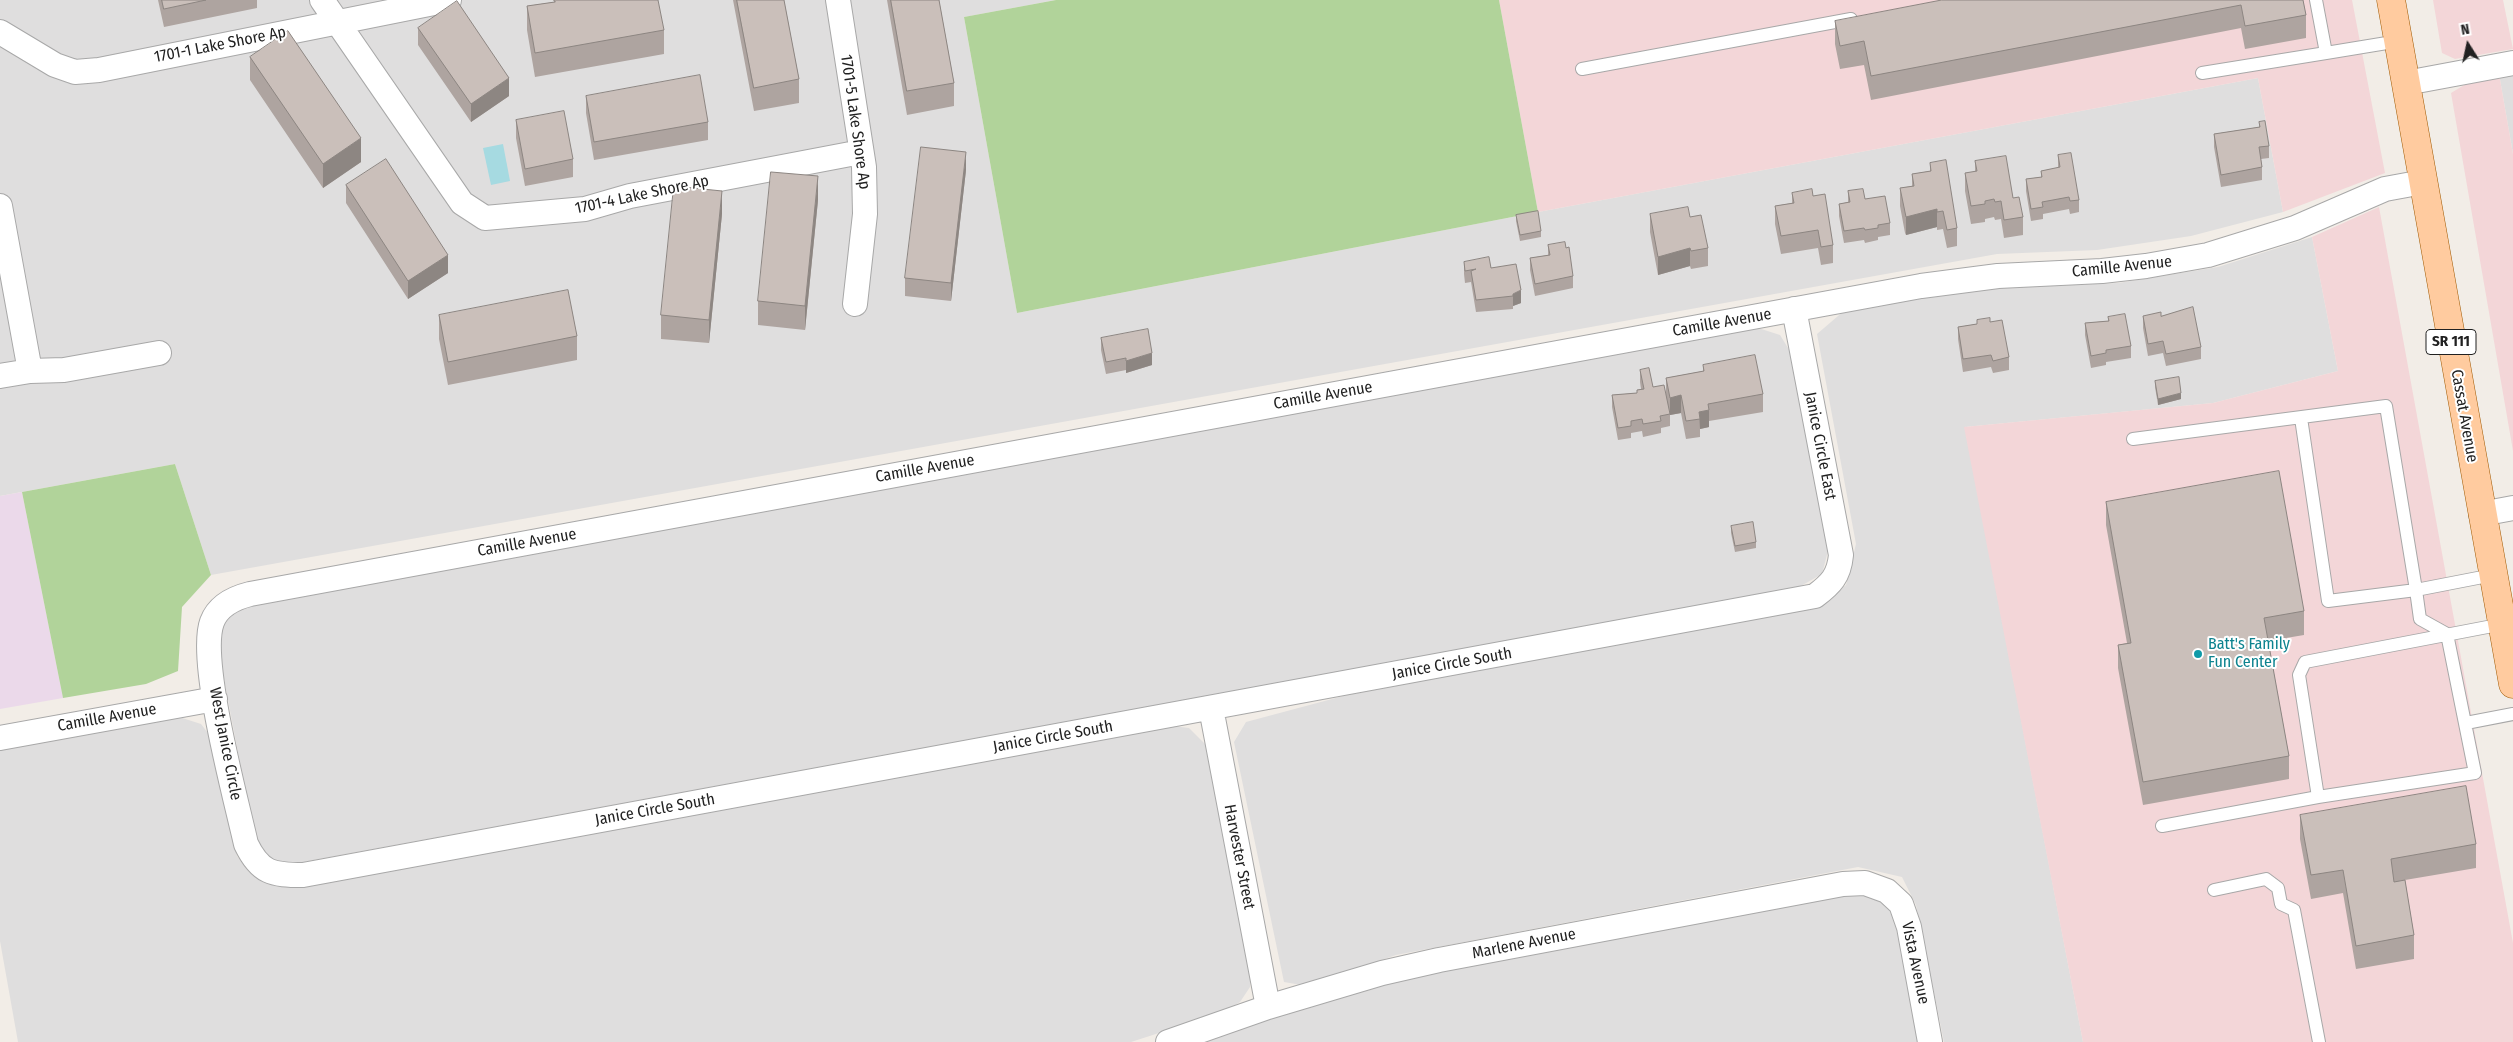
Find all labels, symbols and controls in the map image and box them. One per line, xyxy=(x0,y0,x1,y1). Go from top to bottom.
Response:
north arrow xyxy=(2443,20,2493,70)
text: N xyxy=(2460,21,2471,39)
street label: 1701-1 Lake Shore Ap xyxy=(152,23,288,67)
street label: 1701-5 Lake Shore Ap xyxy=(836,53,874,191)
street label: 1701-4 Lake Shore Ap xyxy=(573,171,711,219)
street label: Camille Avenue xyxy=(2071,252,2173,282)
street label: Camille Avenue xyxy=(1671,305,1773,341)
road number: SR 111 xyxy=(2426,330,2476,354)
street label: Cassat Avenue xyxy=(2446,368,2482,464)
street label: Camille Avenue xyxy=(1272,378,1374,414)
street label: Janice Circle East xyxy=(1800,390,1840,502)
street label: Camille Avenue xyxy=(874,451,976,487)
street label: Camille Avenue xyxy=(476,525,578,561)
place label: Batt's Family Fun Center xyxy=(2208,635,2290,673)
street label: Janice Circle South xyxy=(1391,644,1513,684)
marker: Batt's Family Fun Center xyxy=(2192,648,2204,660)
street label: West Janice Circle xyxy=(205,686,245,802)
street label: Camille Avenue xyxy=(56,700,158,736)
street label: Janice Circle South xyxy=(992,717,1114,757)
street label: Janice Circle South xyxy=(594,790,716,830)
street label: Harvester Street xyxy=(1219,803,1259,911)
street label: Vista Avenue xyxy=(1897,920,1933,1006)
street label: Marlene Avenue xyxy=(1471,925,1577,963)

